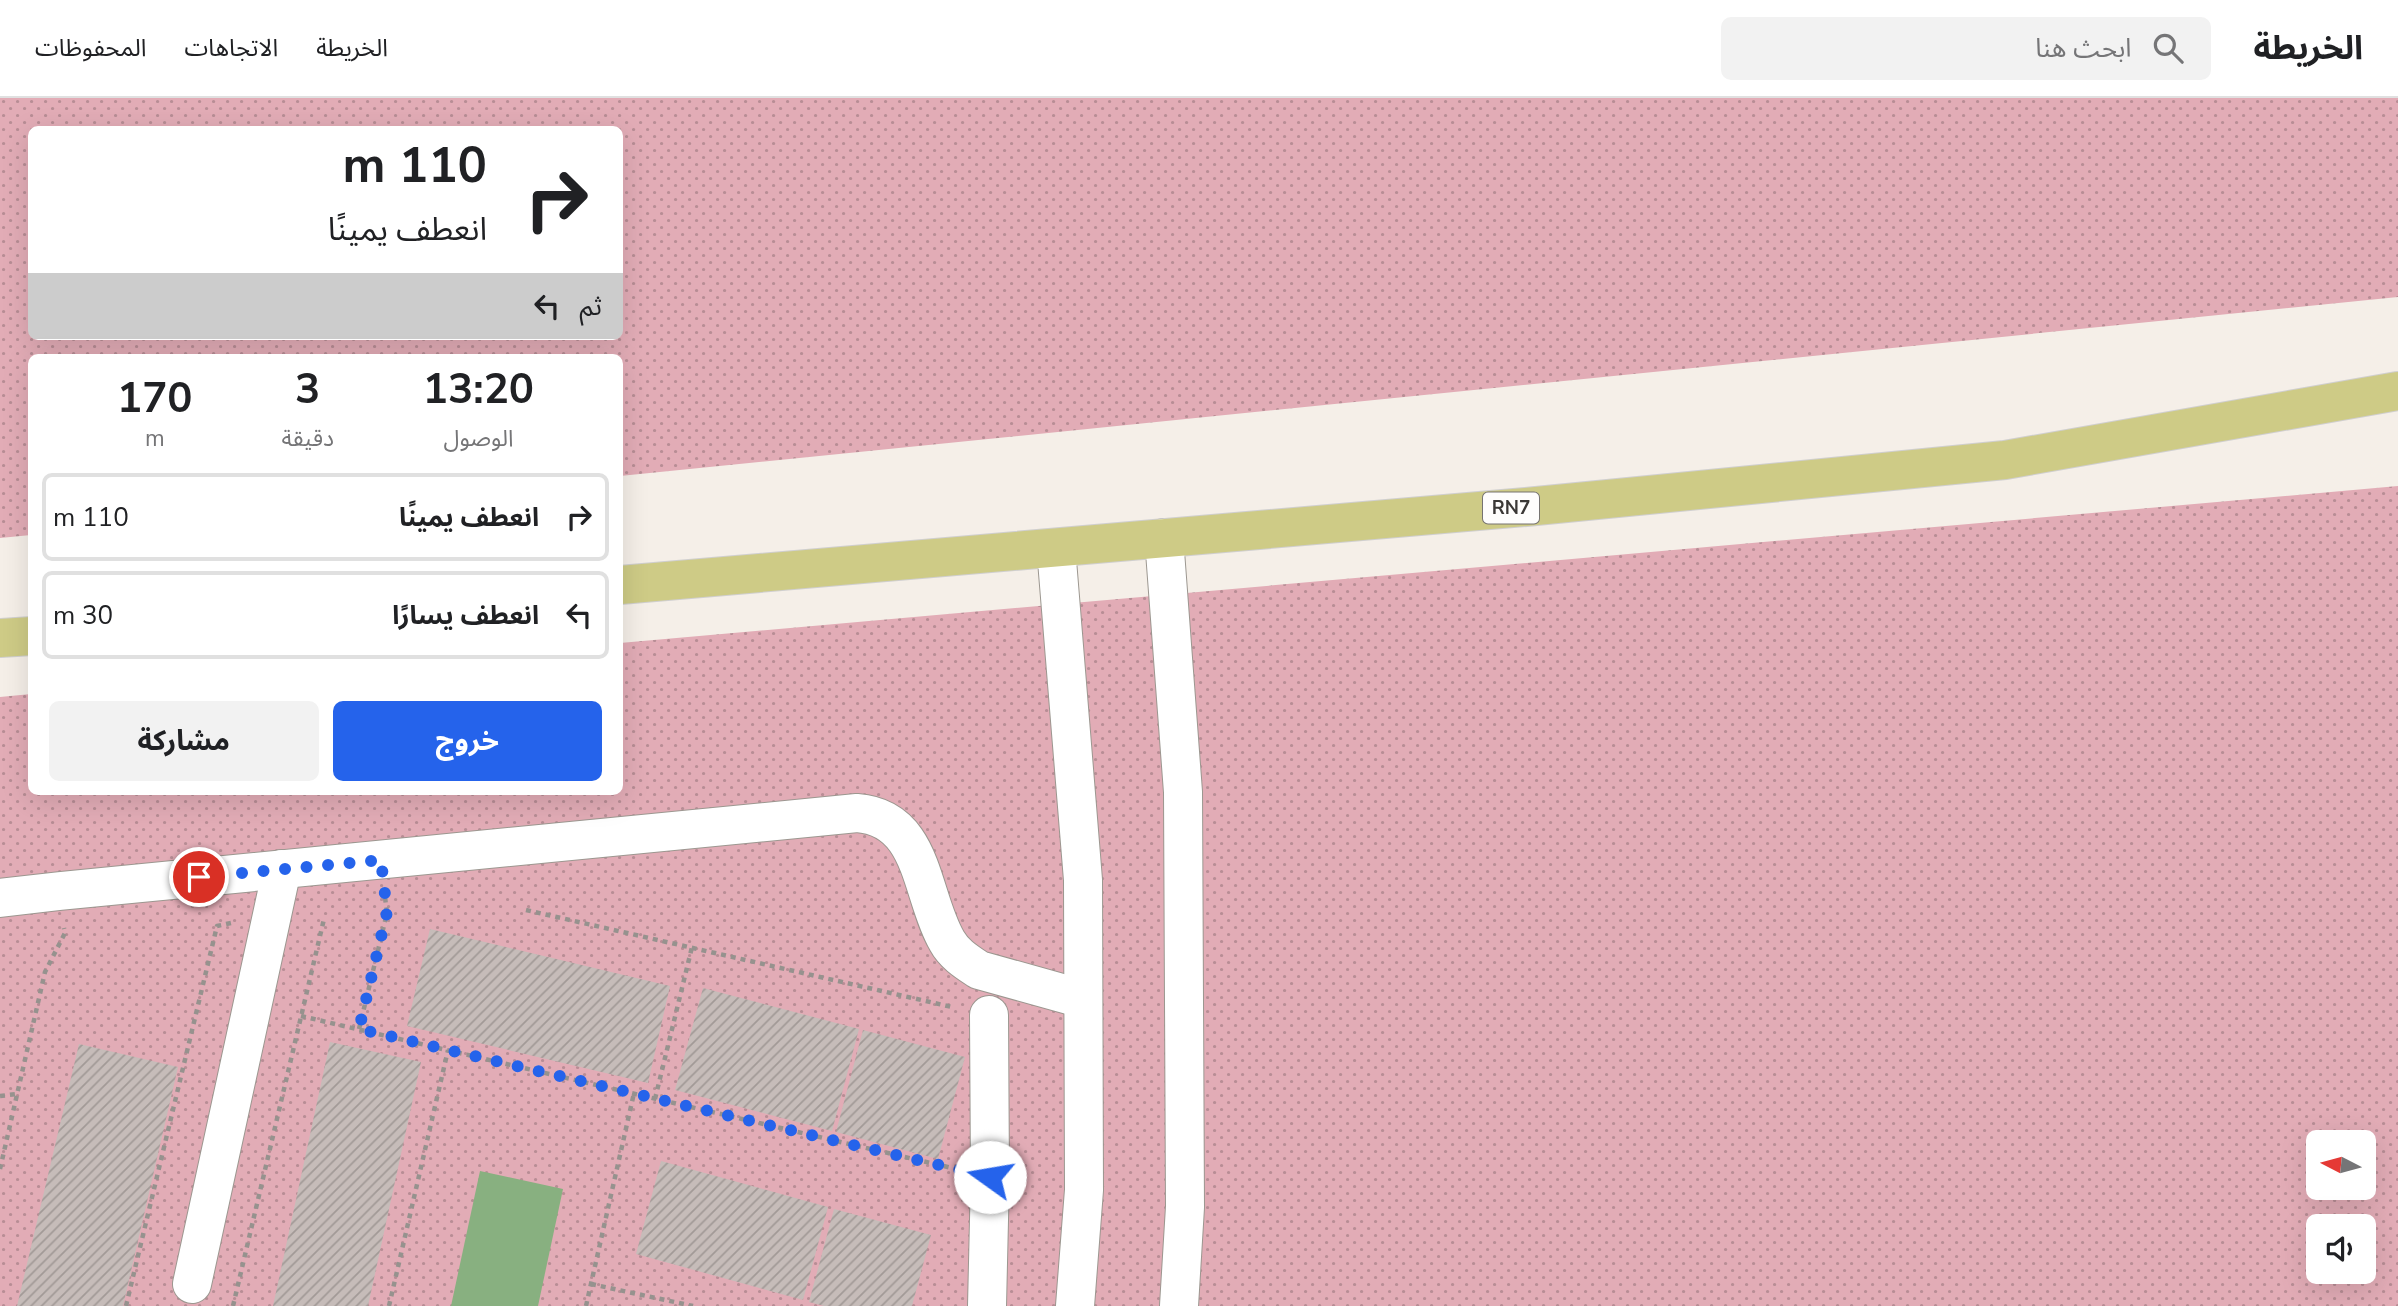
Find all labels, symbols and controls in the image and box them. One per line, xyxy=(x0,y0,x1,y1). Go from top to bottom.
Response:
search box xyxy=(1721,17,2211,80)
text: الخريطة xyxy=(2253,26,2363,71)
icon: search xyxy=(2149,29,2187,67)
text: ابحث هنا xyxy=(2035,31,2131,66)
text: المحفوظات xyxy=(35,32,146,64)
text: الاتجاهات xyxy=(184,32,278,64)
text: الخريطة xyxy=(316,32,388,64)
text: 110 m xyxy=(343,132,487,199)
icon: right xyxy=(511,154,602,245)
text: انعطف يمينًا xyxy=(328,208,487,251)
icon: left xyxy=(528,287,566,325)
text: ثم xyxy=(580,289,602,324)
text: 3 xyxy=(295,361,320,418)
text: 13:20 xyxy=(423,361,534,418)
text: 170 xyxy=(117,370,193,427)
text: m xyxy=(145,423,165,454)
text: دقيقة xyxy=(282,423,334,454)
text: الوصول xyxy=(443,423,513,454)
road number: RN7 xyxy=(1483,492,1539,524)
icon: right xyxy=(560,498,598,536)
text: 110 m xyxy=(53,500,129,535)
text: انعطف يمينًا xyxy=(399,500,539,535)
icon: left xyxy=(560,596,598,634)
text: 30 m xyxy=(53,598,113,633)
text: انعطف يسارًا xyxy=(392,598,539,633)
button: مشاركة xyxy=(49,701,319,781)
button: خروج xyxy=(333,701,602,781)
pin xyxy=(169,847,229,907)
icon: arrive xyxy=(180,858,218,896)
north arrow xyxy=(2306,1130,2376,1200)
map controls xyxy=(2306,1130,2376,1284)
position arrow xyxy=(953,1140,1027,1214)
button: sound xyxy=(2306,1214,2376,1284)

